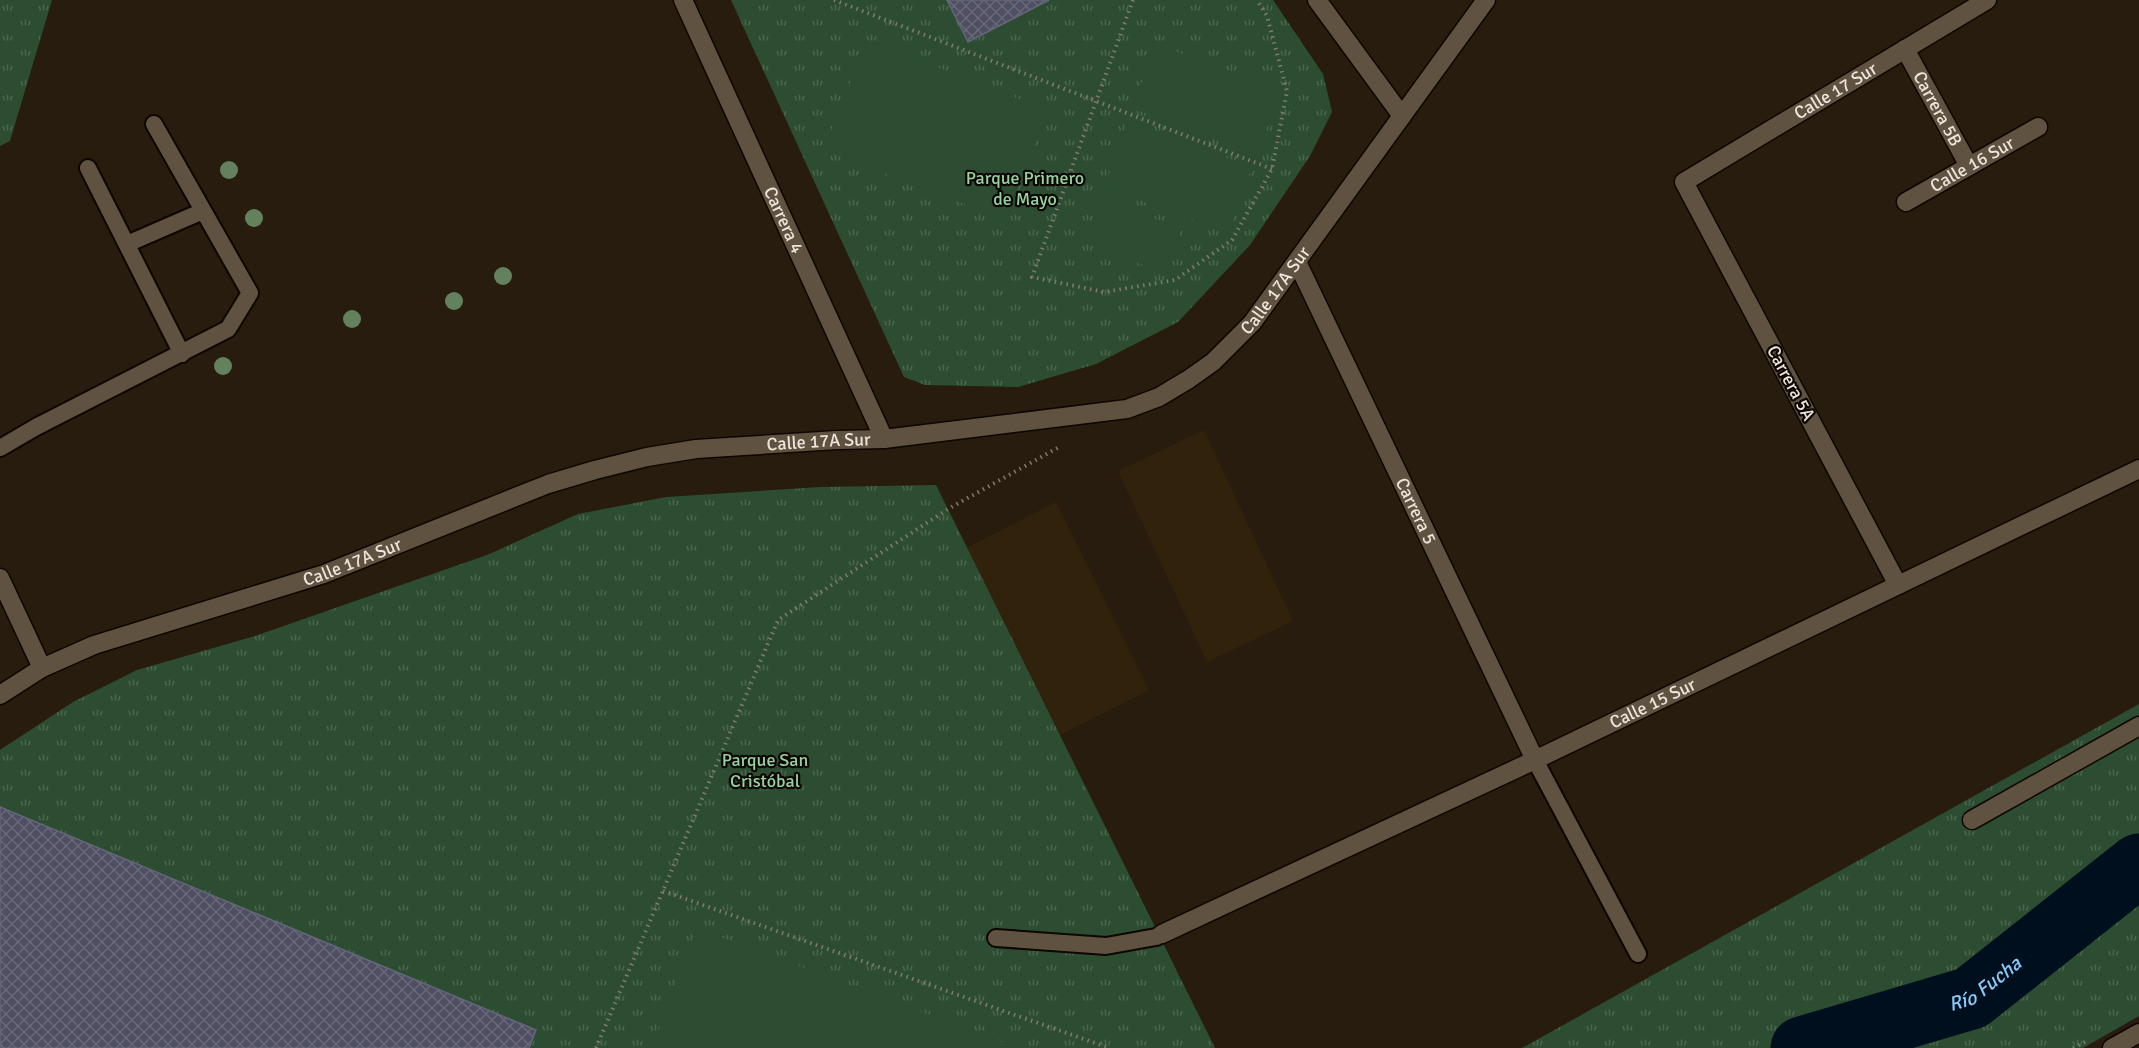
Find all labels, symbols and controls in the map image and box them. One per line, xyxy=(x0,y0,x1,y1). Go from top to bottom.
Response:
street label: Calle 17 Sur xyxy=(1790,57,1881,124)
street label: Carrera 5B xyxy=(1908,67,1967,150)
street label: Calle 16 Sur xyxy=(1926,132,2018,197)
park label: Parque Primero de Mayo xyxy=(966,167,1084,210)
street label: Carrera 4 xyxy=(759,183,809,257)
street label: Calle 17A Sur xyxy=(1236,242,1315,339)
street label: Carrera 5A xyxy=(1762,342,1820,424)
street label: Calle 17A Sur xyxy=(766,428,871,455)
street label: Carrera 5 xyxy=(1391,474,1441,548)
street label: Calle 17A Sur xyxy=(300,533,405,591)
street label: Calle 15 Sur xyxy=(1606,673,1699,733)
park label: Parque San Cristóbal xyxy=(722,749,808,792)
water label: Río Fucha xyxy=(1946,950,2027,1017)

